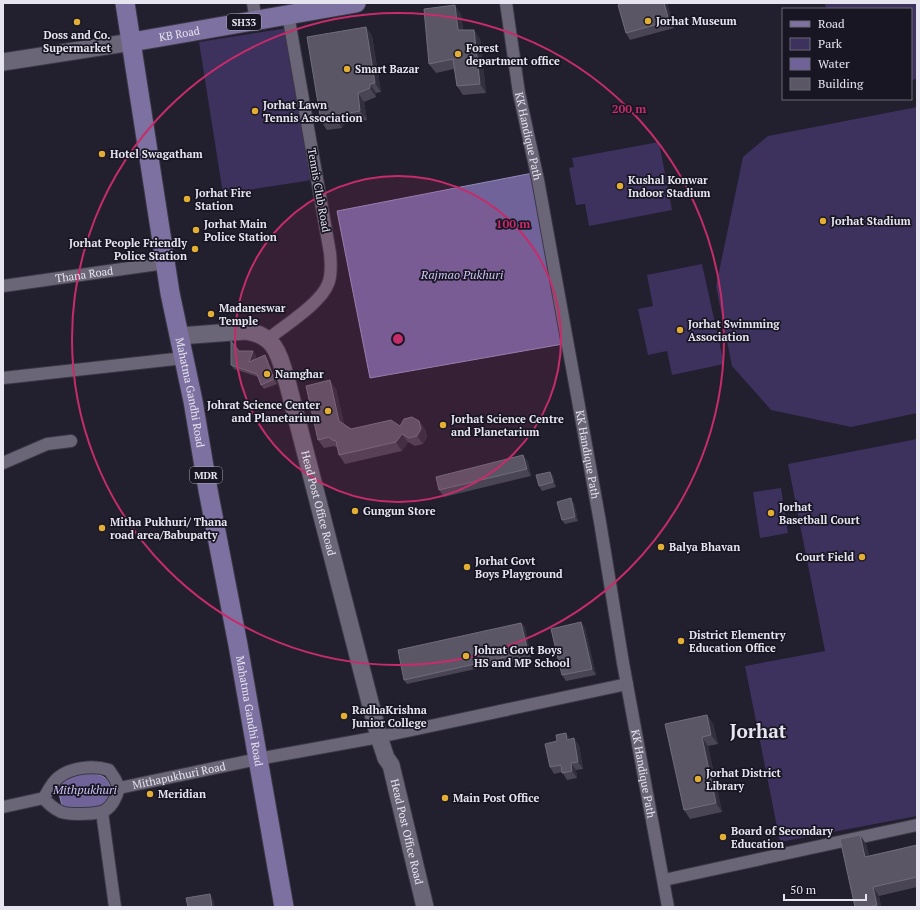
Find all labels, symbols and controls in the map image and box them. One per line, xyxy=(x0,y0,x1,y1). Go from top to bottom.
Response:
legend xyxy=(782,8,912,100)
road number: SH33 xyxy=(227,14,261,30)
place label: Jorhat Museum xyxy=(656,14,738,28)
marker: Jorhat Museum xyxy=(643,16,653,26)
text: Road xyxy=(818,16,845,31)
marker: Doss and Co. Supermarket xyxy=(72,17,82,27)
street label: KB Road xyxy=(158,23,201,44)
place label: Doss and Co. Supermarket xyxy=(43,28,112,55)
text: Park xyxy=(818,36,843,51)
place label: Forest department office xyxy=(466,41,560,68)
marker: Forest department office xyxy=(453,49,463,59)
text: Water xyxy=(818,56,850,71)
place label: Smart Bazar xyxy=(355,62,420,76)
marker: Smart Bazar xyxy=(342,64,352,74)
text: Building xyxy=(818,76,864,91)
street label: KK Handique Path xyxy=(512,91,545,182)
place label: Jorhat Lawn Tennis Association xyxy=(263,98,363,125)
text: 200 m xyxy=(612,101,646,116)
marker: Jorhat Lawn Tennis Association xyxy=(250,106,260,116)
place label: Hotel Swagatham xyxy=(110,147,204,161)
street label: Tennis Club Road xyxy=(305,147,333,233)
marker: Hotel Swagatham xyxy=(97,149,107,159)
place label: Kushal Konwar Indoor Stadium xyxy=(628,173,711,200)
marker: Kushal Konwar Indoor Stadium xyxy=(615,181,625,191)
place label: Jorhat Fire Station xyxy=(195,186,252,213)
marker: Jorhat Fire Station xyxy=(182,194,192,204)
place label: Jorhat Stadium xyxy=(831,214,912,228)
text: 100 m xyxy=(496,216,530,231)
marker: Jorhat Stadium xyxy=(818,216,828,226)
place label: Jorhat Main Police Station xyxy=(204,217,277,244)
marker: Jorhat Main Police Station xyxy=(191,225,201,235)
place label: Jorhat People Friendly Police Station xyxy=(69,236,187,263)
marker: Jorhat People Friendly Police Station xyxy=(190,244,200,254)
street label: Thana Road xyxy=(54,263,114,285)
water label: Rajmao Pukhuri xyxy=(420,267,504,282)
place label: Madaneswar Temple xyxy=(219,301,286,328)
marker: Madaneswar Temple xyxy=(206,309,216,319)
place label: Jorhat Swimming Association xyxy=(688,317,780,344)
marker: Jorhat Swimming Association xyxy=(675,325,685,335)
centre of rings xyxy=(391,332,405,346)
street label: Mahatma Gandhi Road xyxy=(173,336,208,449)
place label: Namghar xyxy=(275,367,324,381)
marker: Namghar xyxy=(262,369,272,379)
place label: Johrat Science Center and Planetarium xyxy=(207,398,321,425)
marker: Johrat Science Center and Planetarium xyxy=(323,406,333,416)
street label: KK Handique Path xyxy=(573,409,603,500)
place label: Jorhat Science Centre and Planetarium xyxy=(451,412,564,439)
marker: Jorhat Science Centre and Planetarium xyxy=(438,420,448,430)
street label: Head Post Office Road xyxy=(298,449,339,557)
road number: MDR xyxy=(190,467,222,483)
place label: Jorhat Basetball Court xyxy=(779,500,860,527)
place label: Gungun Store xyxy=(363,504,436,518)
marker: Gungun Store xyxy=(350,506,360,516)
marker: Jorhat Basetball Court xyxy=(766,508,776,518)
place label: Mitha Pukhuri/ Thana road area/Babupatty xyxy=(110,515,227,542)
marker: Mitha Pukhuri/ Thana road area/Babupatty xyxy=(97,523,107,533)
place label: Balya Bhavan xyxy=(669,540,740,554)
marker: Balya Bhavan xyxy=(656,542,666,552)
place label: Court Field xyxy=(795,550,854,564)
marker: Court Field xyxy=(857,552,867,562)
place label: Jorhat Govt Boys Playground xyxy=(475,554,563,581)
marker: Jorhat Govt Boys Playground xyxy=(462,562,472,572)
place label: District Elementry Education Office xyxy=(689,628,786,655)
marker: District Elementry Education Office xyxy=(676,636,686,646)
place label: Johrat Govt Boys HS and MP School xyxy=(474,643,570,670)
marker: Johrat Govt Boys HS and MP School xyxy=(461,651,471,661)
street label: Mahatma Gandhi Road xyxy=(233,655,266,767)
place label: RadhaKrishna Junior College xyxy=(352,703,427,730)
marker: RadhaKrishna Junior College xyxy=(339,711,349,721)
district label: Jorhat xyxy=(730,718,787,743)
street label: KK Handique Path xyxy=(628,728,659,820)
street label: Mithapukhuri Road xyxy=(131,759,227,792)
place label: Jorhat District Library xyxy=(706,766,782,793)
marker: Jorhat District Library xyxy=(693,774,703,784)
street label: Head Post Office Road xyxy=(388,778,426,886)
water label: Mithpukhuri xyxy=(52,782,118,797)
place label: Meridian xyxy=(158,787,206,801)
marker: Meridian xyxy=(145,789,155,799)
place label: Main Post Office xyxy=(453,791,539,805)
marker: Main Post Office xyxy=(440,793,450,803)
place label: Board of Secondary Education xyxy=(731,824,833,851)
marker: Board of Secondary Education xyxy=(718,832,728,842)
scale bar xyxy=(784,876,866,902)
text: 50 m xyxy=(790,882,817,897)

